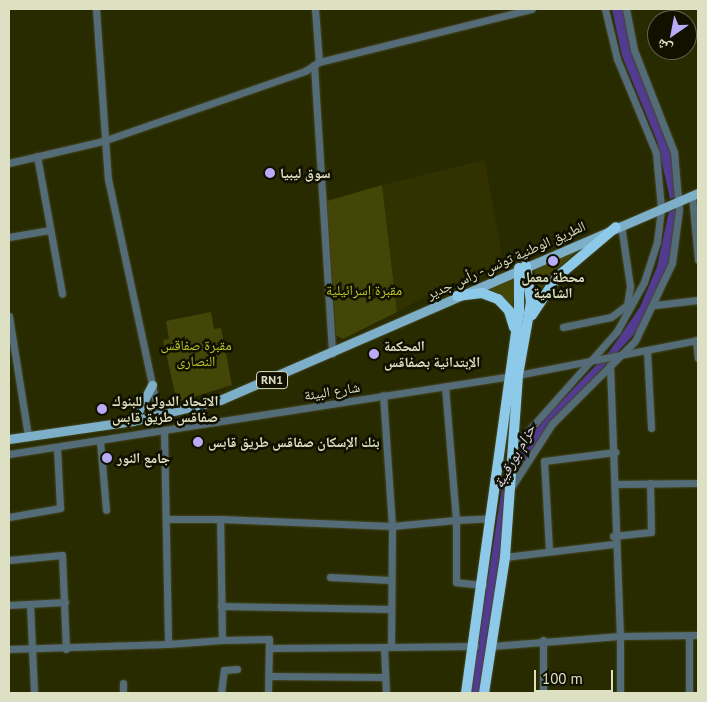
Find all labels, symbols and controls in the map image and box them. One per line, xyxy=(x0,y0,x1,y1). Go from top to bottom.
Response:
north arrow xyxy=(647,10,697,60)
text: ش xyxy=(653,35,676,58)
place label: سوق ليبيا xyxy=(280,165,331,181)
marker: سوق ليبيا xyxy=(264,167,276,179)
street label: الطريق الوطنية تونس - رأس جدير xyxy=(423,217,589,303)
marker: محطة معمل الشامية xyxy=(547,255,559,267)
place label: محطة معمل الشامية xyxy=(521,269,585,302)
park label: مقبرة إسرائيلية xyxy=(326,282,402,298)
park label: مقبرة صفاقس النصارى xyxy=(160,337,232,370)
place label: المحكمة الإبتدائية بصفاقس xyxy=(384,338,480,371)
marker: المحكمة الإبتدائية بصفاقس xyxy=(368,348,380,360)
road number: RN1 xyxy=(256,370,288,390)
street label: شارع البيئة xyxy=(303,378,361,404)
place label: الاتحاد الدولي للبنوك صفاقس طريق قابس xyxy=(112,393,218,426)
marker: الاتحاد الدولي للبنوك صفاقس طريق قابس xyxy=(96,403,108,415)
water label: حزام بورقيبة xyxy=(489,421,539,491)
place label: بنك الإسكان صفاقس طريق قابس xyxy=(208,434,380,450)
marker: بنك الإسكان صفاقس طريق قابس xyxy=(192,436,204,448)
place label: جامع النور xyxy=(117,450,170,466)
marker: جامع النور xyxy=(101,452,113,464)
scale bar xyxy=(537,660,616,692)
text: 100 m xyxy=(542,669,583,688)

